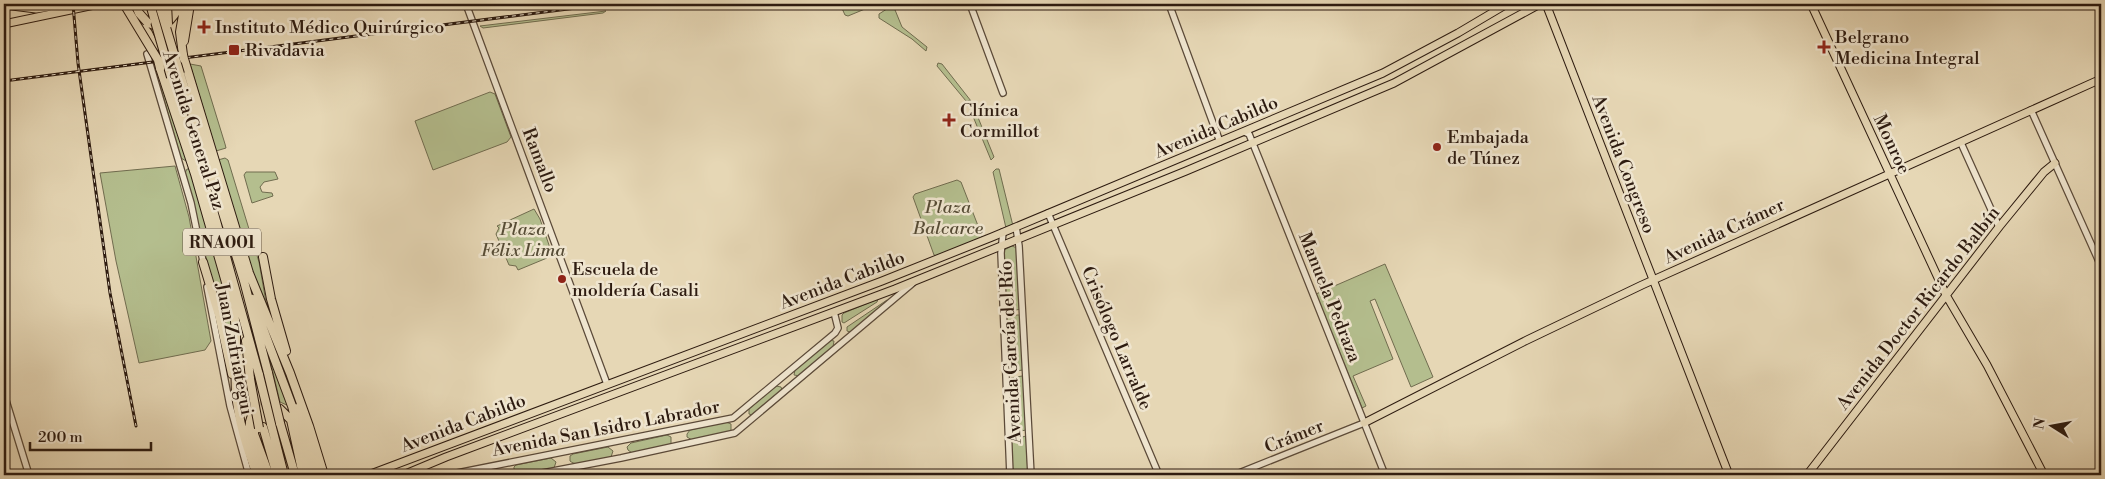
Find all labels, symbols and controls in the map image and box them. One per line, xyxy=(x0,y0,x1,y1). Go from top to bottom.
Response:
place label: Instituto Médico Quirúrgico xyxy=(215,16,444,39)
marker: Instituto Médico Quirúrgico xyxy=(197,20,211,34)
place label: Belgrano Medicina Integral xyxy=(1834,26,1980,70)
place label: Rivadavia xyxy=(245,39,325,62)
marker: Belgrano Medicina Integral xyxy=(1817,40,1831,54)
marker: Rivadavia xyxy=(227,43,241,57)
street label: Avenida General Paz xyxy=(157,47,230,213)
street label: Avenida Cabildo xyxy=(1150,91,1282,164)
street label: Avenida Congreso xyxy=(1586,91,1661,237)
place label: Clínica Cormillot xyxy=(960,99,1040,143)
street label: Monroe xyxy=(1868,111,1915,178)
marker: Clínica Cormillot xyxy=(942,113,956,127)
street label: Ramallo xyxy=(517,124,562,196)
place label: Embajada de Túnez xyxy=(1447,126,1530,170)
marker: Embajada de Túnez xyxy=(1431,141,1443,153)
street label: Avenida Crámer xyxy=(1659,193,1789,270)
park label: Plaza Balcarce xyxy=(912,196,984,240)
street label: Avenida Doctor Ricardo Balbín xyxy=(1831,202,2005,416)
park label: Plaza Félix Lima xyxy=(481,218,566,262)
road number: RNA001 xyxy=(183,228,261,256)
street label: Manuela Pedraza xyxy=(1293,229,1366,366)
street label: Avenida Cabildo xyxy=(775,246,908,315)
place label: Escuela de moldería Casali xyxy=(572,258,699,302)
street label: Avenida García del Río xyxy=(994,260,1027,445)
street label: Crisólogo Larralde xyxy=(1076,263,1157,413)
marker: Escuela de moldería Casali xyxy=(556,273,568,285)
street label: Juan Zufriategui xyxy=(210,280,259,417)
street label: Avenida Cabildo xyxy=(396,389,529,458)
street label: Avenida San Isidro Labrador xyxy=(489,395,722,462)
north arrow xyxy=(2028,402,2078,452)
street label: Crámer xyxy=(1261,414,1327,459)
text: N xyxy=(2030,417,2050,431)
scale bar xyxy=(30,419,151,451)
text: 200 m xyxy=(38,428,83,447)

